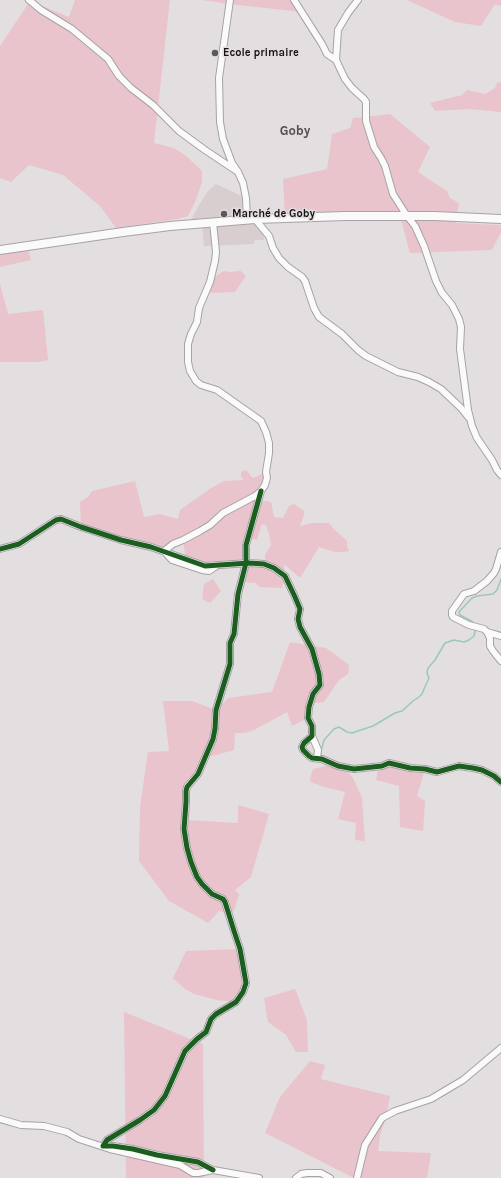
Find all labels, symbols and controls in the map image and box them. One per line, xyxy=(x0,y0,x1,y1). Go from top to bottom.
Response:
place label: Ecole primaire xyxy=(223,46,299,60)
marker: Ecole primaire xyxy=(210,48,220,58)
district label: Goby xyxy=(280,123,310,139)
place label: Marché de Goby xyxy=(232,207,315,221)
marker: Marché de Goby xyxy=(219,209,229,219)

